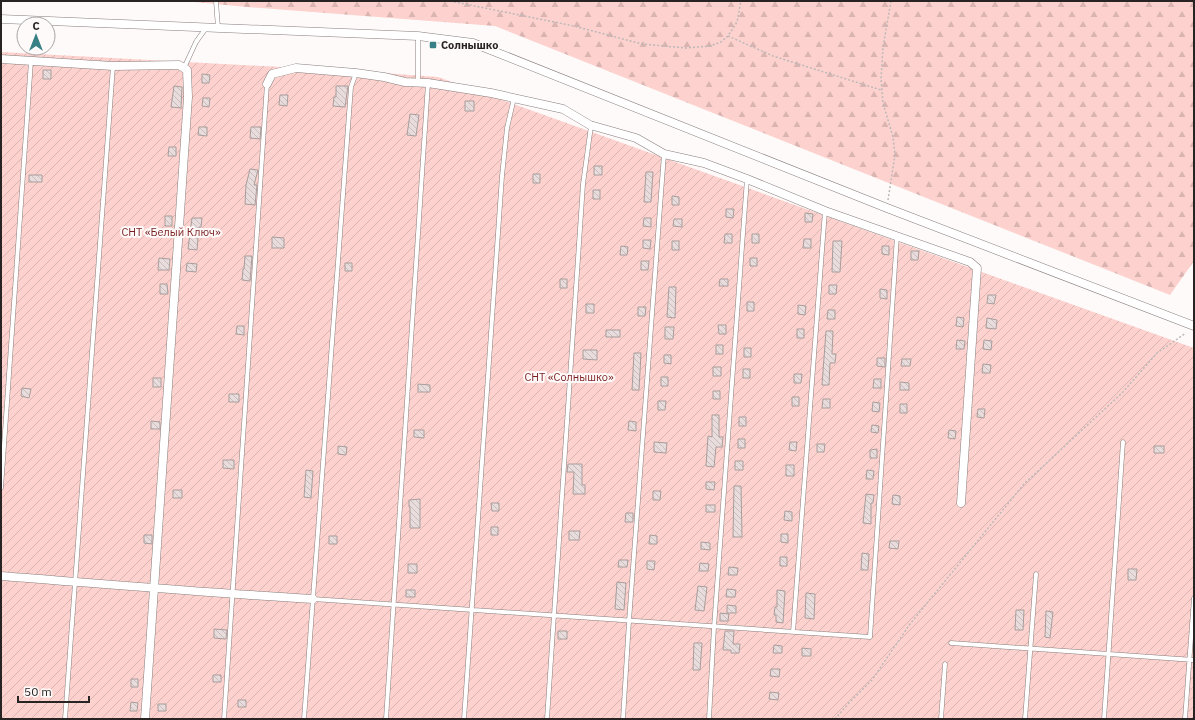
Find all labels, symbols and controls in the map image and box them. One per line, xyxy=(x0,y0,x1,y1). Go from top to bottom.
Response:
north arrow xyxy=(16,16,56,56)
text: С xyxy=(32,19,40,33)
place label: Солнышко xyxy=(441,38,498,52)
marker: Солнышко xyxy=(428,40,438,50)
park label: СНТ «Белый Ключ» xyxy=(121,225,221,239)
park label: СНТ «Солнышко» xyxy=(524,370,614,384)
scale bar xyxy=(18,678,89,704)
text: 50 m xyxy=(24,684,52,699)

